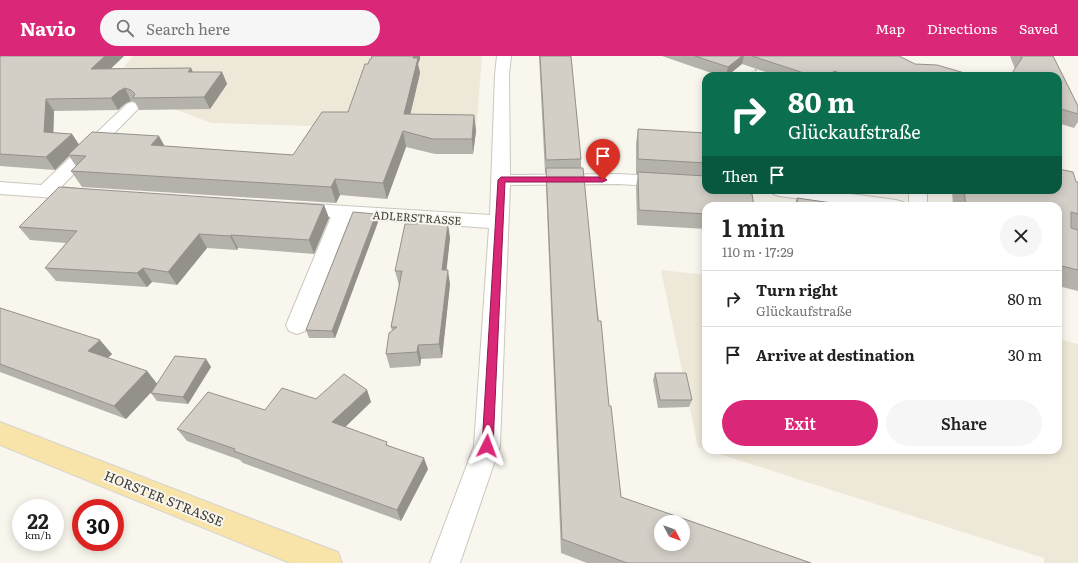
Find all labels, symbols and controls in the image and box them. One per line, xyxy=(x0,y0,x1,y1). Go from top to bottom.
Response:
search box xyxy=(100,10,380,46)
text: Navio xyxy=(20,14,76,42)
icon: search xyxy=(114,17,136,39)
text: Search here xyxy=(146,17,230,40)
text: Map xyxy=(875,18,905,38)
text: Directions xyxy=(927,18,997,38)
text: Saved xyxy=(1019,18,1058,38)
text: 80 m xyxy=(788,80,855,122)
icon: right xyxy=(722,88,774,140)
text: Glückaufstraße xyxy=(788,118,921,145)
pin xyxy=(586,139,620,180)
icon: arrive xyxy=(592,145,614,167)
text: Then xyxy=(722,164,758,187)
icon: arrive xyxy=(766,164,788,186)
street label: ADLERSTRASSE xyxy=(372,206,462,228)
text: 1 min xyxy=(722,209,785,244)
button: close xyxy=(1000,215,1042,257)
text: 110 m · 17:29 xyxy=(722,242,794,261)
text: Turn right xyxy=(756,278,838,301)
text: 80 m xyxy=(1008,287,1042,310)
icon: right xyxy=(722,288,744,310)
text: Glückaufstraße xyxy=(756,301,852,320)
text: Arrive at destination xyxy=(756,343,915,366)
text: 30 m xyxy=(1008,343,1042,366)
icon: arrive xyxy=(722,344,744,366)
button: Exit xyxy=(722,400,878,446)
button: Share xyxy=(886,400,1042,446)
position arrow xyxy=(466,425,508,467)
street label: HORSTER STRASSE xyxy=(101,465,227,531)
speed limit sign: 30 xyxy=(72,499,124,551)
text: 22 xyxy=(27,505,49,535)
north arrow xyxy=(654,515,690,551)
map controls xyxy=(654,515,690,551)
text: km/h xyxy=(25,527,51,542)

